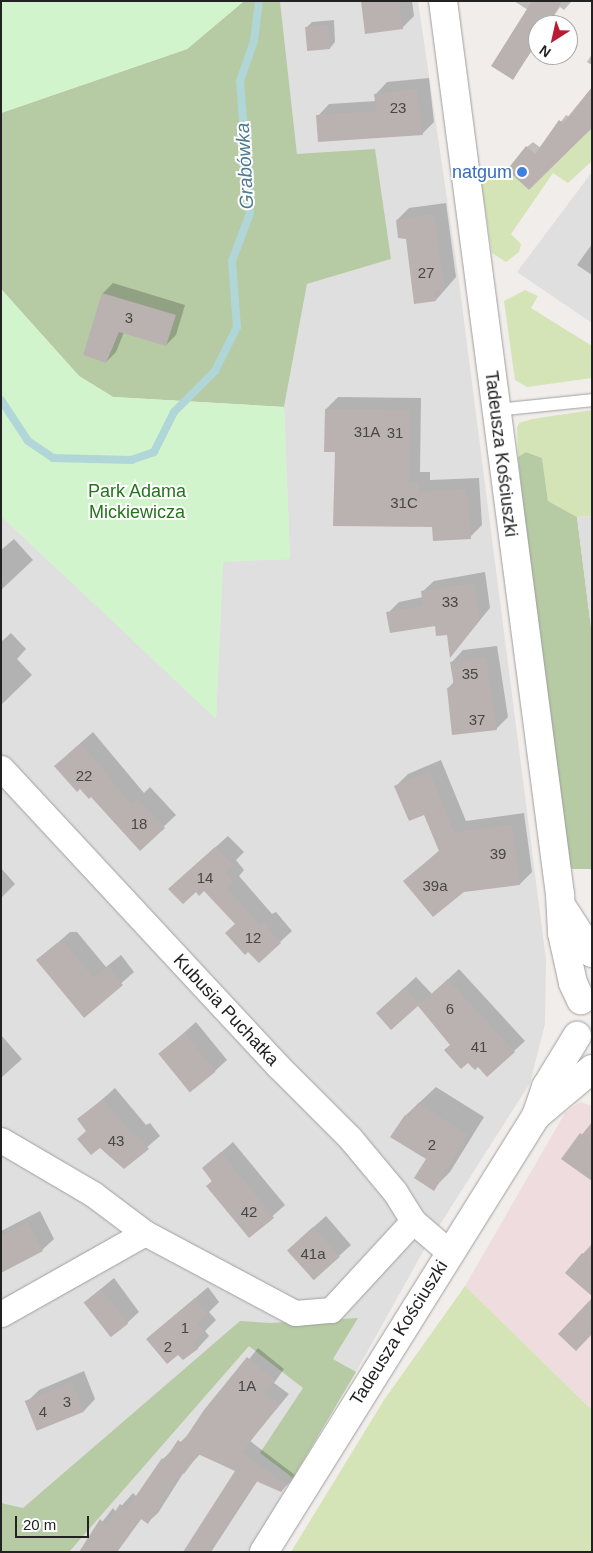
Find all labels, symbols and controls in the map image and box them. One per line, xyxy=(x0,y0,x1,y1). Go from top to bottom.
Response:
north arrow xyxy=(528,15,578,65)
text: N xyxy=(536,42,554,61)
house number: 23 xyxy=(390,99,406,117)
water label: Grabówka xyxy=(231,122,259,210)
place label: natgum xyxy=(452,161,512,183)
marker: natgum xyxy=(516,166,528,178)
house number: 27 xyxy=(418,264,434,282)
house number: 3 xyxy=(125,309,133,327)
street label: Tadeusza Kościuszki xyxy=(480,370,522,538)
house number: 31A xyxy=(354,423,380,441)
house number: 31 xyxy=(387,424,403,442)
park label: Park Adama Mickiewicza xyxy=(87,481,187,524)
house number: 31C xyxy=(390,494,418,512)
house number: 33 xyxy=(442,593,458,611)
house number: 35 xyxy=(462,665,478,683)
house number: 37 xyxy=(469,711,485,729)
house number: 22 xyxy=(76,767,92,785)
house number: 18 xyxy=(131,815,147,833)
house number: 39 xyxy=(490,845,506,863)
house number: 14 xyxy=(197,869,213,887)
house number: 39a xyxy=(422,877,448,895)
house number: 12 xyxy=(245,929,261,947)
street label: Kubusia Puchatka xyxy=(169,950,283,1070)
house number: 6 xyxy=(446,1000,454,1018)
house number: 41 xyxy=(471,1038,487,1056)
house number: 43 xyxy=(108,1132,124,1150)
house number: 2 xyxy=(428,1136,436,1154)
house number: 42 xyxy=(241,1203,257,1221)
house number: 41a xyxy=(300,1245,326,1263)
street label: Tadeusza Kościuszki xyxy=(346,1256,452,1410)
house number: 1 xyxy=(181,1319,189,1337)
house number: 2 xyxy=(164,1338,172,1356)
house number: 1A xyxy=(238,1377,256,1395)
house number: 3 xyxy=(63,1393,71,1411)
house number: 4 xyxy=(39,1403,47,1421)
scale bar xyxy=(18,1506,91,1538)
text: 20 m xyxy=(23,1516,56,1533)

